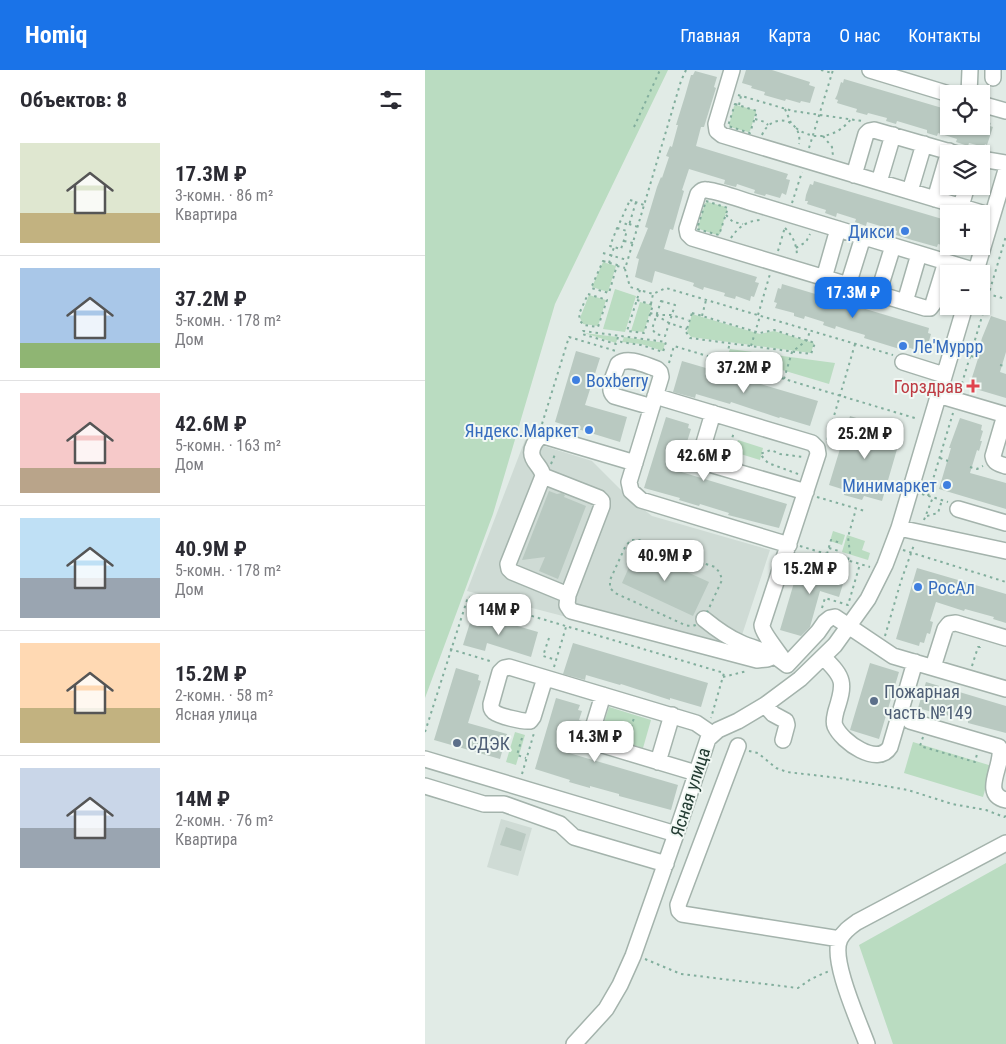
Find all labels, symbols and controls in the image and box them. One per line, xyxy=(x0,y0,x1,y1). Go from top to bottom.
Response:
text: Homiq xyxy=(25,21,87,49)
text: Главная xyxy=(680,25,740,46)
text: Карта xyxy=(768,25,811,46)
text: О нас xyxy=(839,25,880,46)
text: Контакты xyxy=(908,25,981,46)
map controls xyxy=(940,85,990,315)
button: locate xyxy=(940,85,990,135)
icon: filters xyxy=(377,86,405,114)
text: Объектов: 8 xyxy=(20,88,127,112)
button: layers xyxy=(940,145,990,195)
text: 17.3M ₽ xyxy=(175,162,247,186)
icon: home xyxy=(60,163,120,223)
text: 3-комн. · 86 m² xyxy=(175,186,273,205)
text: Квартира xyxy=(175,205,237,224)
button: + xyxy=(940,205,990,255)
place label: Дикси xyxy=(848,221,895,242)
marker: Дикси xyxy=(899,225,911,237)
button: − xyxy=(940,265,990,315)
pin: 17.3M ₽ xyxy=(807,276,899,319)
text: 17.3M ₽ xyxy=(826,283,880,302)
text: 37.2M ₽ xyxy=(175,287,247,311)
icon: home xyxy=(60,288,120,348)
text: 5-комн. · 178 m² xyxy=(175,311,281,330)
text: Дом xyxy=(175,330,204,349)
place label: Ле'Муррр xyxy=(913,336,983,357)
marker: Ле'Муррр xyxy=(897,340,909,352)
pin: 37.2M ₽ xyxy=(698,352,790,394)
text: 37.2M ₽ xyxy=(717,358,771,377)
place label: Boxberry xyxy=(586,370,649,391)
marker: Boxberry xyxy=(570,374,582,386)
place label: Горздрав xyxy=(894,376,963,397)
marker: Горздрав xyxy=(967,380,979,392)
text: 42.6M ₽ xyxy=(175,412,247,436)
icon: home xyxy=(60,413,120,473)
pin: 25.2M ₽ xyxy=(819,418,911,460)
place label: Яндекс.Маркет xyxy=(464,420,579,441)
marker: Яндекс.Маркет xyxy=(583,424,595,436)
text: 25.2M ₽ xyxy=(838,424,892,443)
text: 5-комн. · 163 m² xyxy=(175,436,281,455)
pin: 42.6M ₽ xyxy=(658,440,750,482)
text: 42.6M ₽ xyxy=(677,446,731,465)
text: Дом xyxy=(175,455,204,474)
place label: Минимаркет xyxy=(842,475,937,496)
marker: Минимаркет xyxy=(941,479,953,491)
text: 40.9M ₽ xyxy=(175,537,247,561)
icon: home xyxy=(60,538,120,598)
pin: 40.9M ₽ xyxy=(619,540,711,582)
text: 40.9M ₽ xyxy=(638,546,692,565)
pin: 15.2M ₽ xyxy=(764,552,856,595)
text: 15.2M ₽ xyxy=(783,559,837,578)
text: 5-комн. · 178 m² xyxy=(175,561,281,580)
place label: РосАл xyxy=(928,577,975,598)
text: Дом xyxy=(175,580,204,599)
marker: РосАл xyxy=(912,581,924,593)
pin: 14M ₽ xyxy=(464,594,534,636)
text: 14M ₽ xyxy=(478,600,520,619)
text: 15.2M ₽ xyxy=(175,662,247,686)
icon: home xyxy=(60,663,120,723)
place label: Пожарная чаcть №149 xyxy=(884,681,973,723)
text: 2-комн. · 58 m² xyxy=(175,686,273,705)
marker: Пожарная чаcть №149 xyxy=(868,695,880,707)
text: Ясная улица xyxy=(175,705,257,724)
pin: 14.3M ₽ xyxy=(549,720,641,763)
text: 14.3M ₽ xyxy=(568,727,622,746)
place label: СДЭК xyxy=(467,733,510,754)
marker: СДЭК xyxy=(451,737,463,749)
street label: Ясная улица xyxy=(666,745,714,839)
text: 14M ₽ xyxy=(175,787,230,811)
icon: home xyxy=(60,788,120,848)
text: 2-комн. · 76 m² xyxy=(175,811,273,830)
text: Квартира xyxy=(175,830,237,849)

